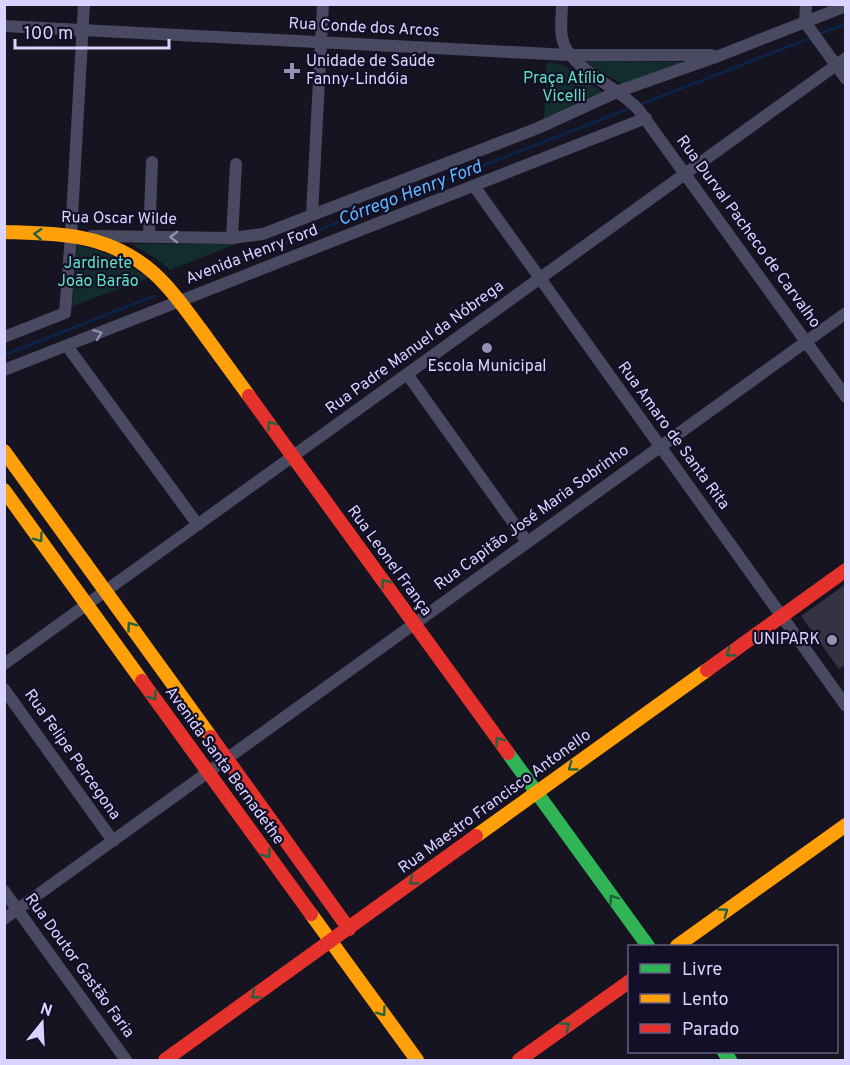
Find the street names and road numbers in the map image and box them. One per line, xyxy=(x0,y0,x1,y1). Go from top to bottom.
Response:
street label: Rua Conde dos Arcos xyxy=(288,14,440,42)
street label: Rua Durval Pacheco de Carvalho xyxy=(671,132,825,332)
street label: Rua Oscar Wilde xyxy=(61,208,177,230)
street label: Avenida Henry Ford xyxy=(183,221,321,289)
street label: Rua Padre Manuel da Nóbrega xyxy=(322,277,508,419)
street label: Rua Amaro de Santa Rita xyxy=(613,358,733,514)
street label: Rua Capitão José Maria Sobrinho xyxy=(431,441,633,595)
street label: Rua Leonel França xyxy=(342,502,436,620)
street label: Avenida Santa Bernadethe xyxy=(160,683,288,849)
street label: Rua Felipe Percegona xyxy=(19,686,125,824)
street label: Rua Maestro Francisco Antonello xyxy=(395,725,595,879)
street label: Rua Doutor Gastão Faria xyxy=(20,890,138,1042)

